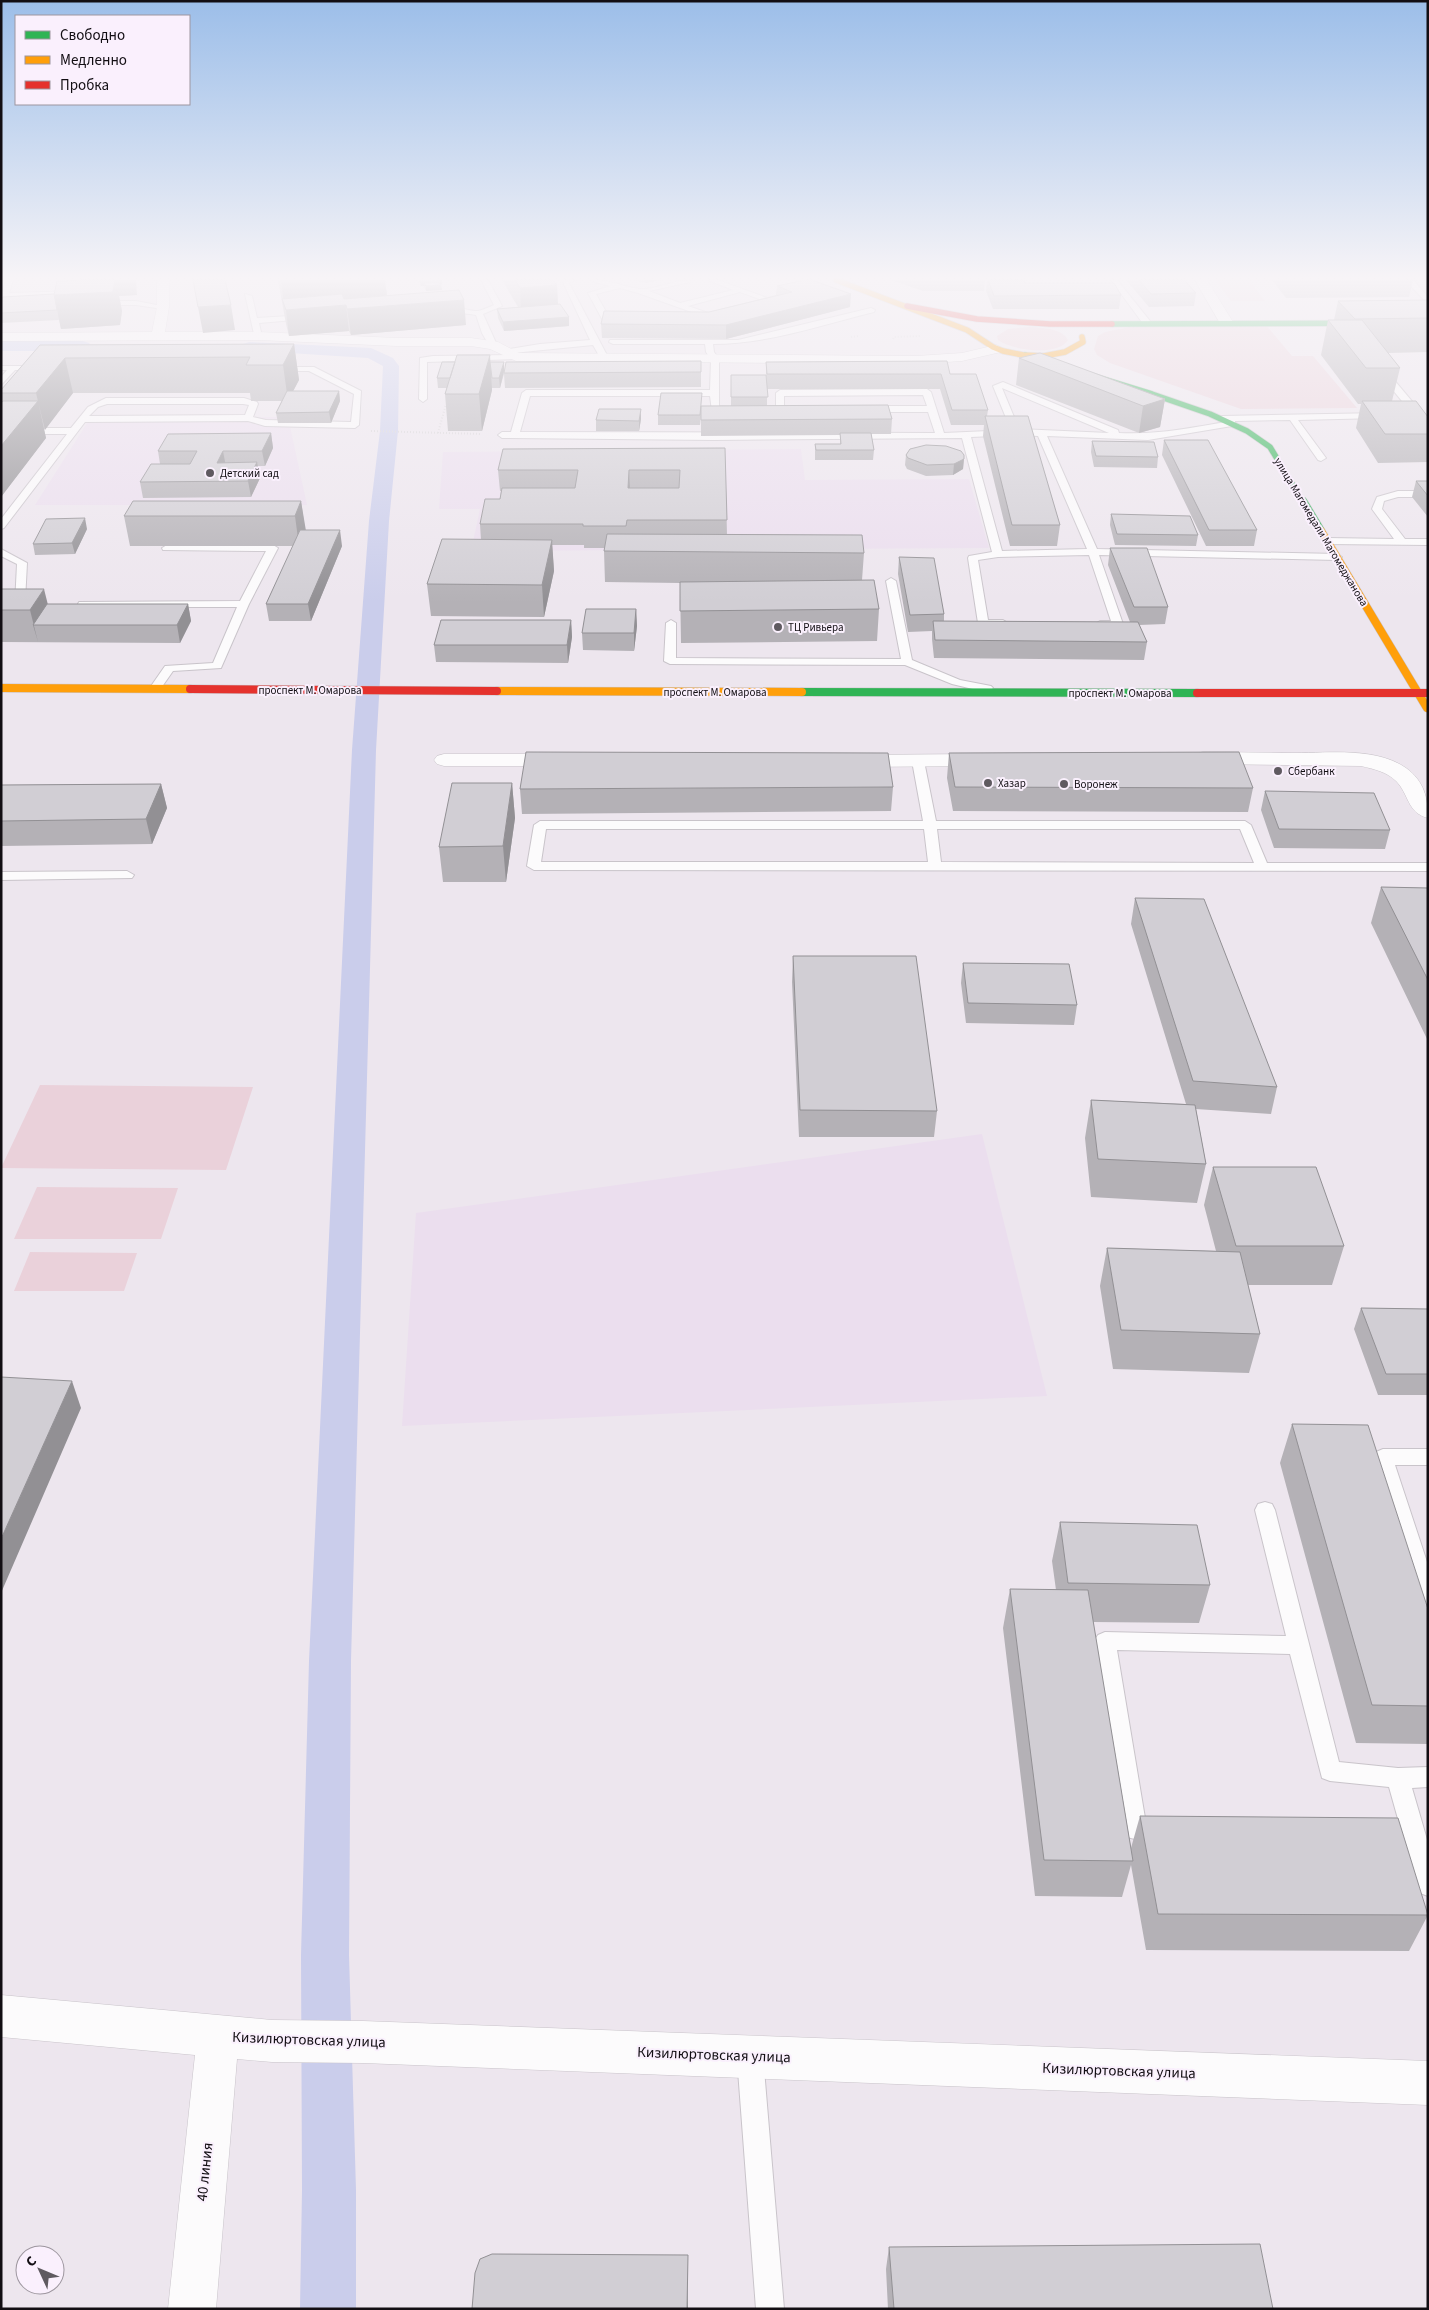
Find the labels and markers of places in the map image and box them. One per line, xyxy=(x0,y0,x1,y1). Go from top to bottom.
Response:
place label: Детский сад xyxy=(220,466,279,481)
marker: Детский сад xyxy=(204,467,216,479)
place label: ТЦ Ривьера xyxy=(788,620,844,635)
marker: ТЦ Ривьера xyxy=(772,621,784,633)
place label: Сбербанк xyxy=(1288,764,1335,779)
marker: Сбербанк xyxy=(1272,765,1284,777)
place label: Хазар xyxy=(998,776,1026,791)
marker: Хазар xyxy=(982,777,994,789)
place label: Воронеж xyxy=(1074,777,1118,792)
marker: Воронеж xyxy=(1058,778,1070,790)

